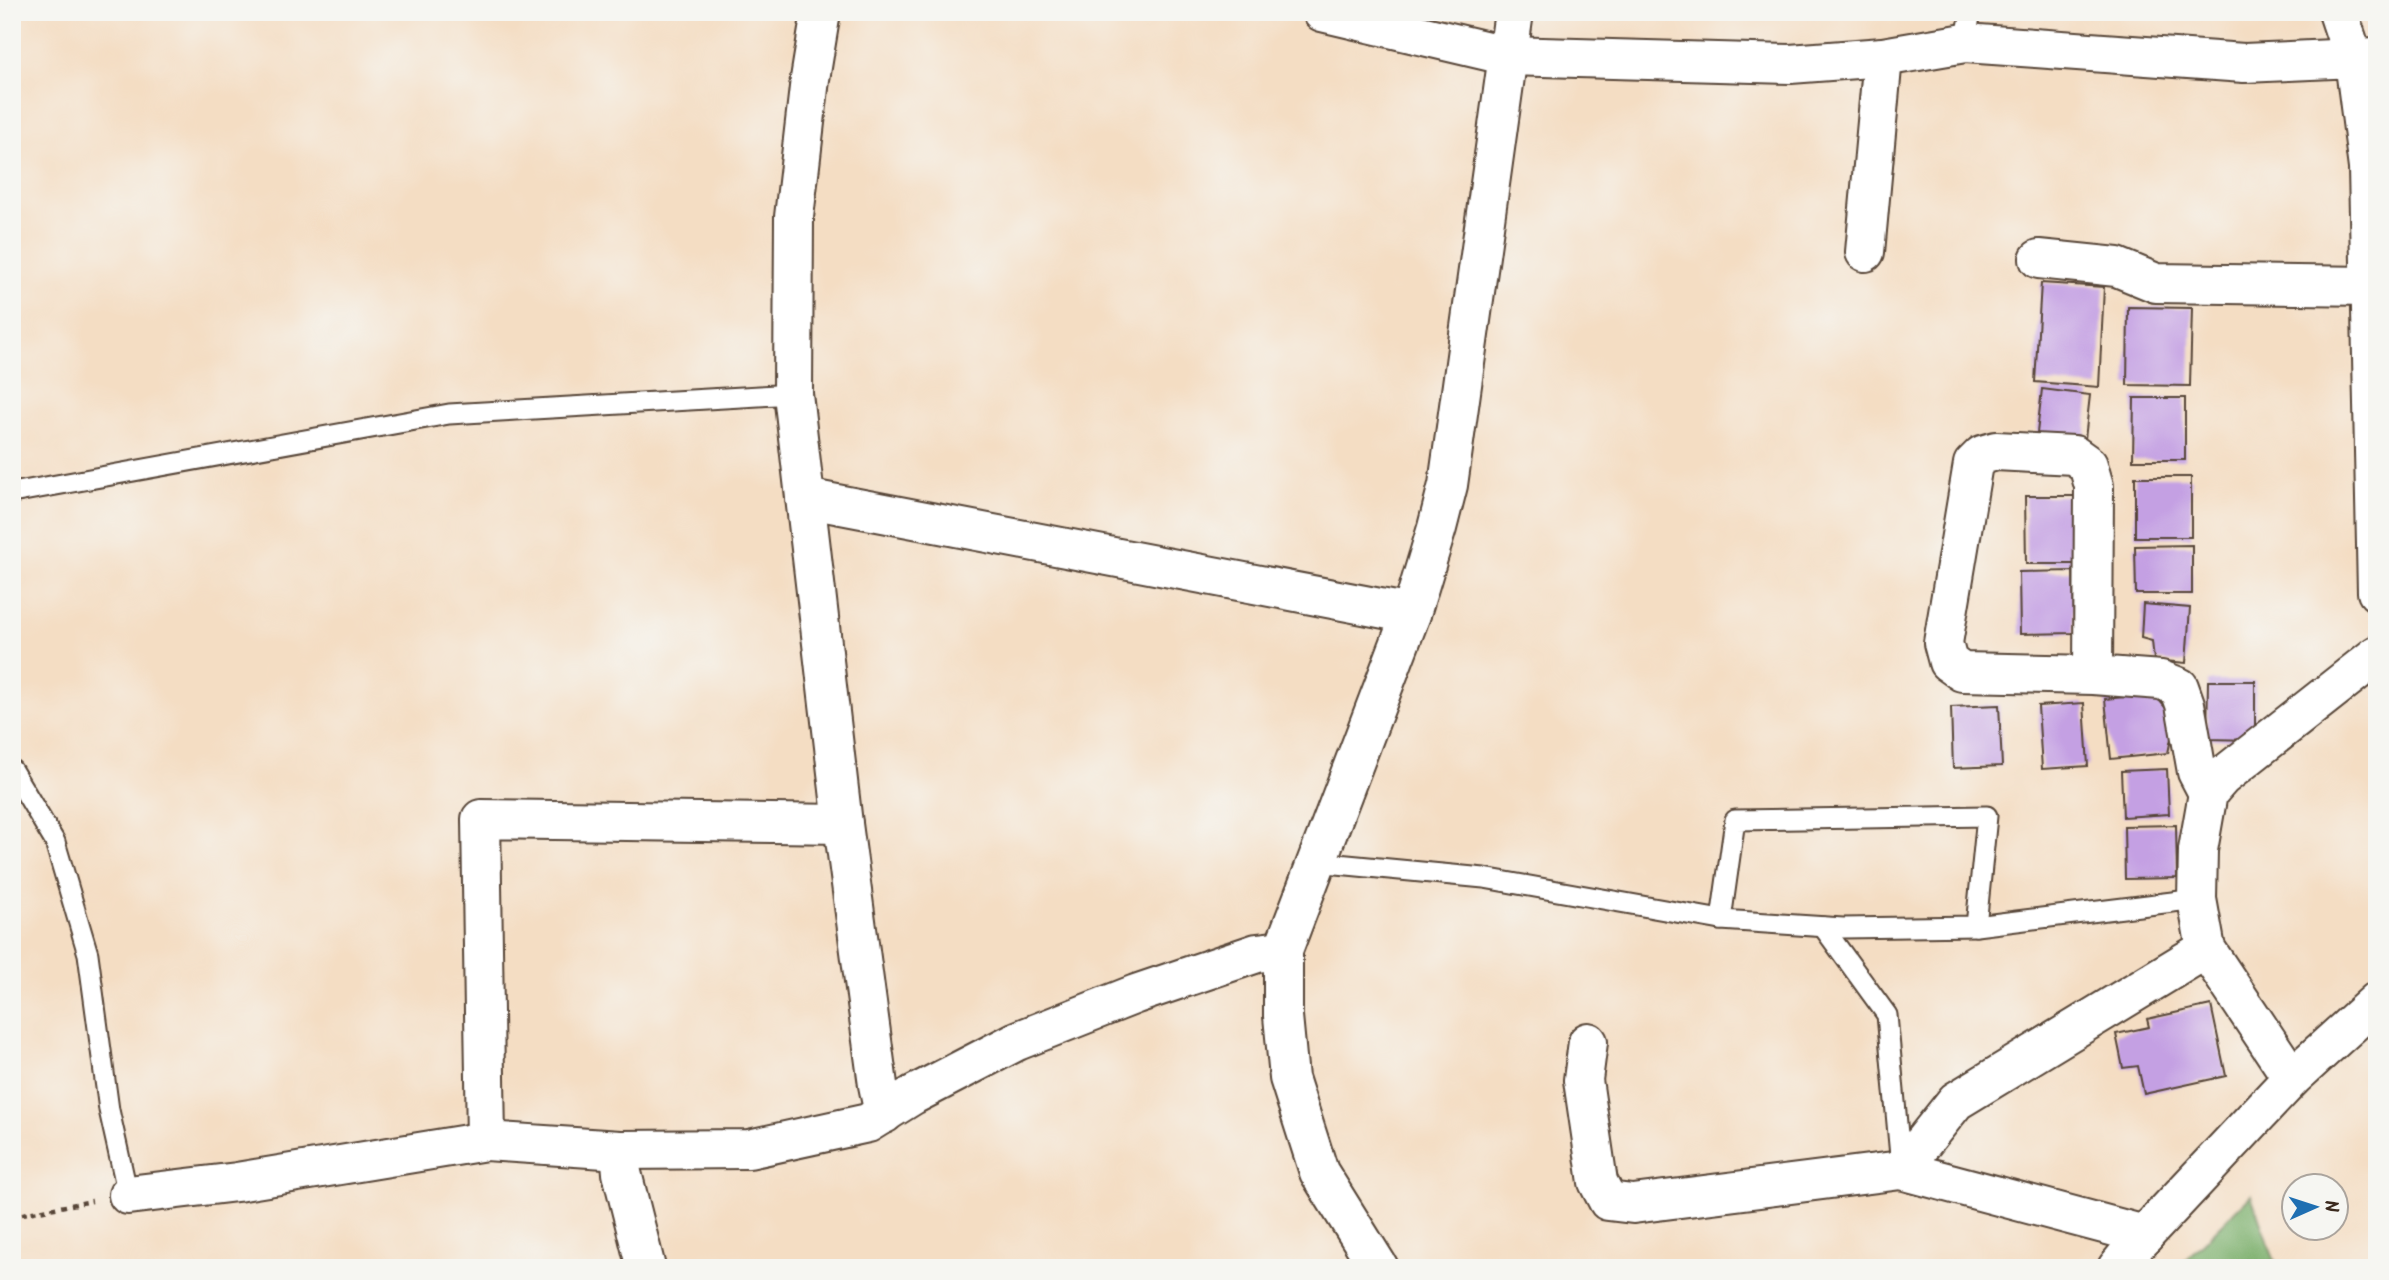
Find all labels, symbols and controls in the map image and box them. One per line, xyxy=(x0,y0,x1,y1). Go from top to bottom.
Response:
north arrow xyxy=(2280,1172,2350,1242)
text: N xyxy=(2315,1199,2345,1213)

